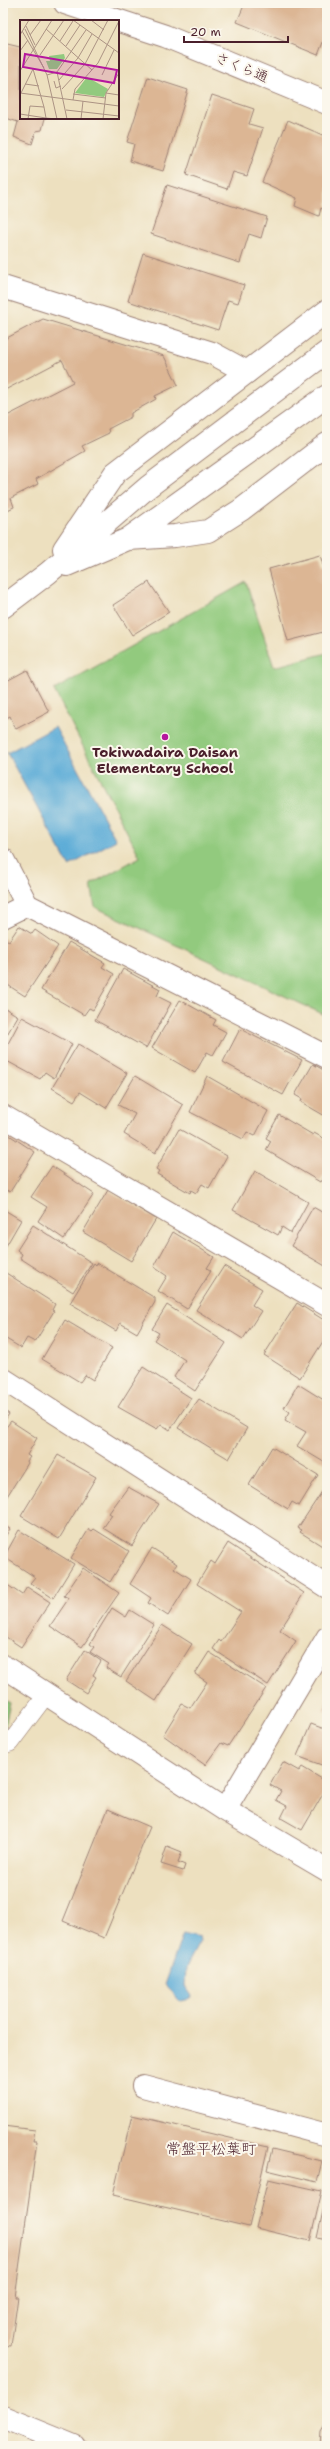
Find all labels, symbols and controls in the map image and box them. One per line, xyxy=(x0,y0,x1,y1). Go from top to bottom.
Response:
scale bar xyxy=(184,18,288,44)
inset map xyxy=(20,20,119,119)
text: 20 m xyxy=(190,24,221,40)
street label: さくら通 xyxy=(213,48,271,86)
marker: Tokiwadaira Daisan Elementary School xyxy=(160,732,170,742)
place label: Tokiwadaira Daisan Elementary School xyxy=(92,743,238,777)
district label: 常盤平松葉町 xyxy=(166,2139,257,2159)

